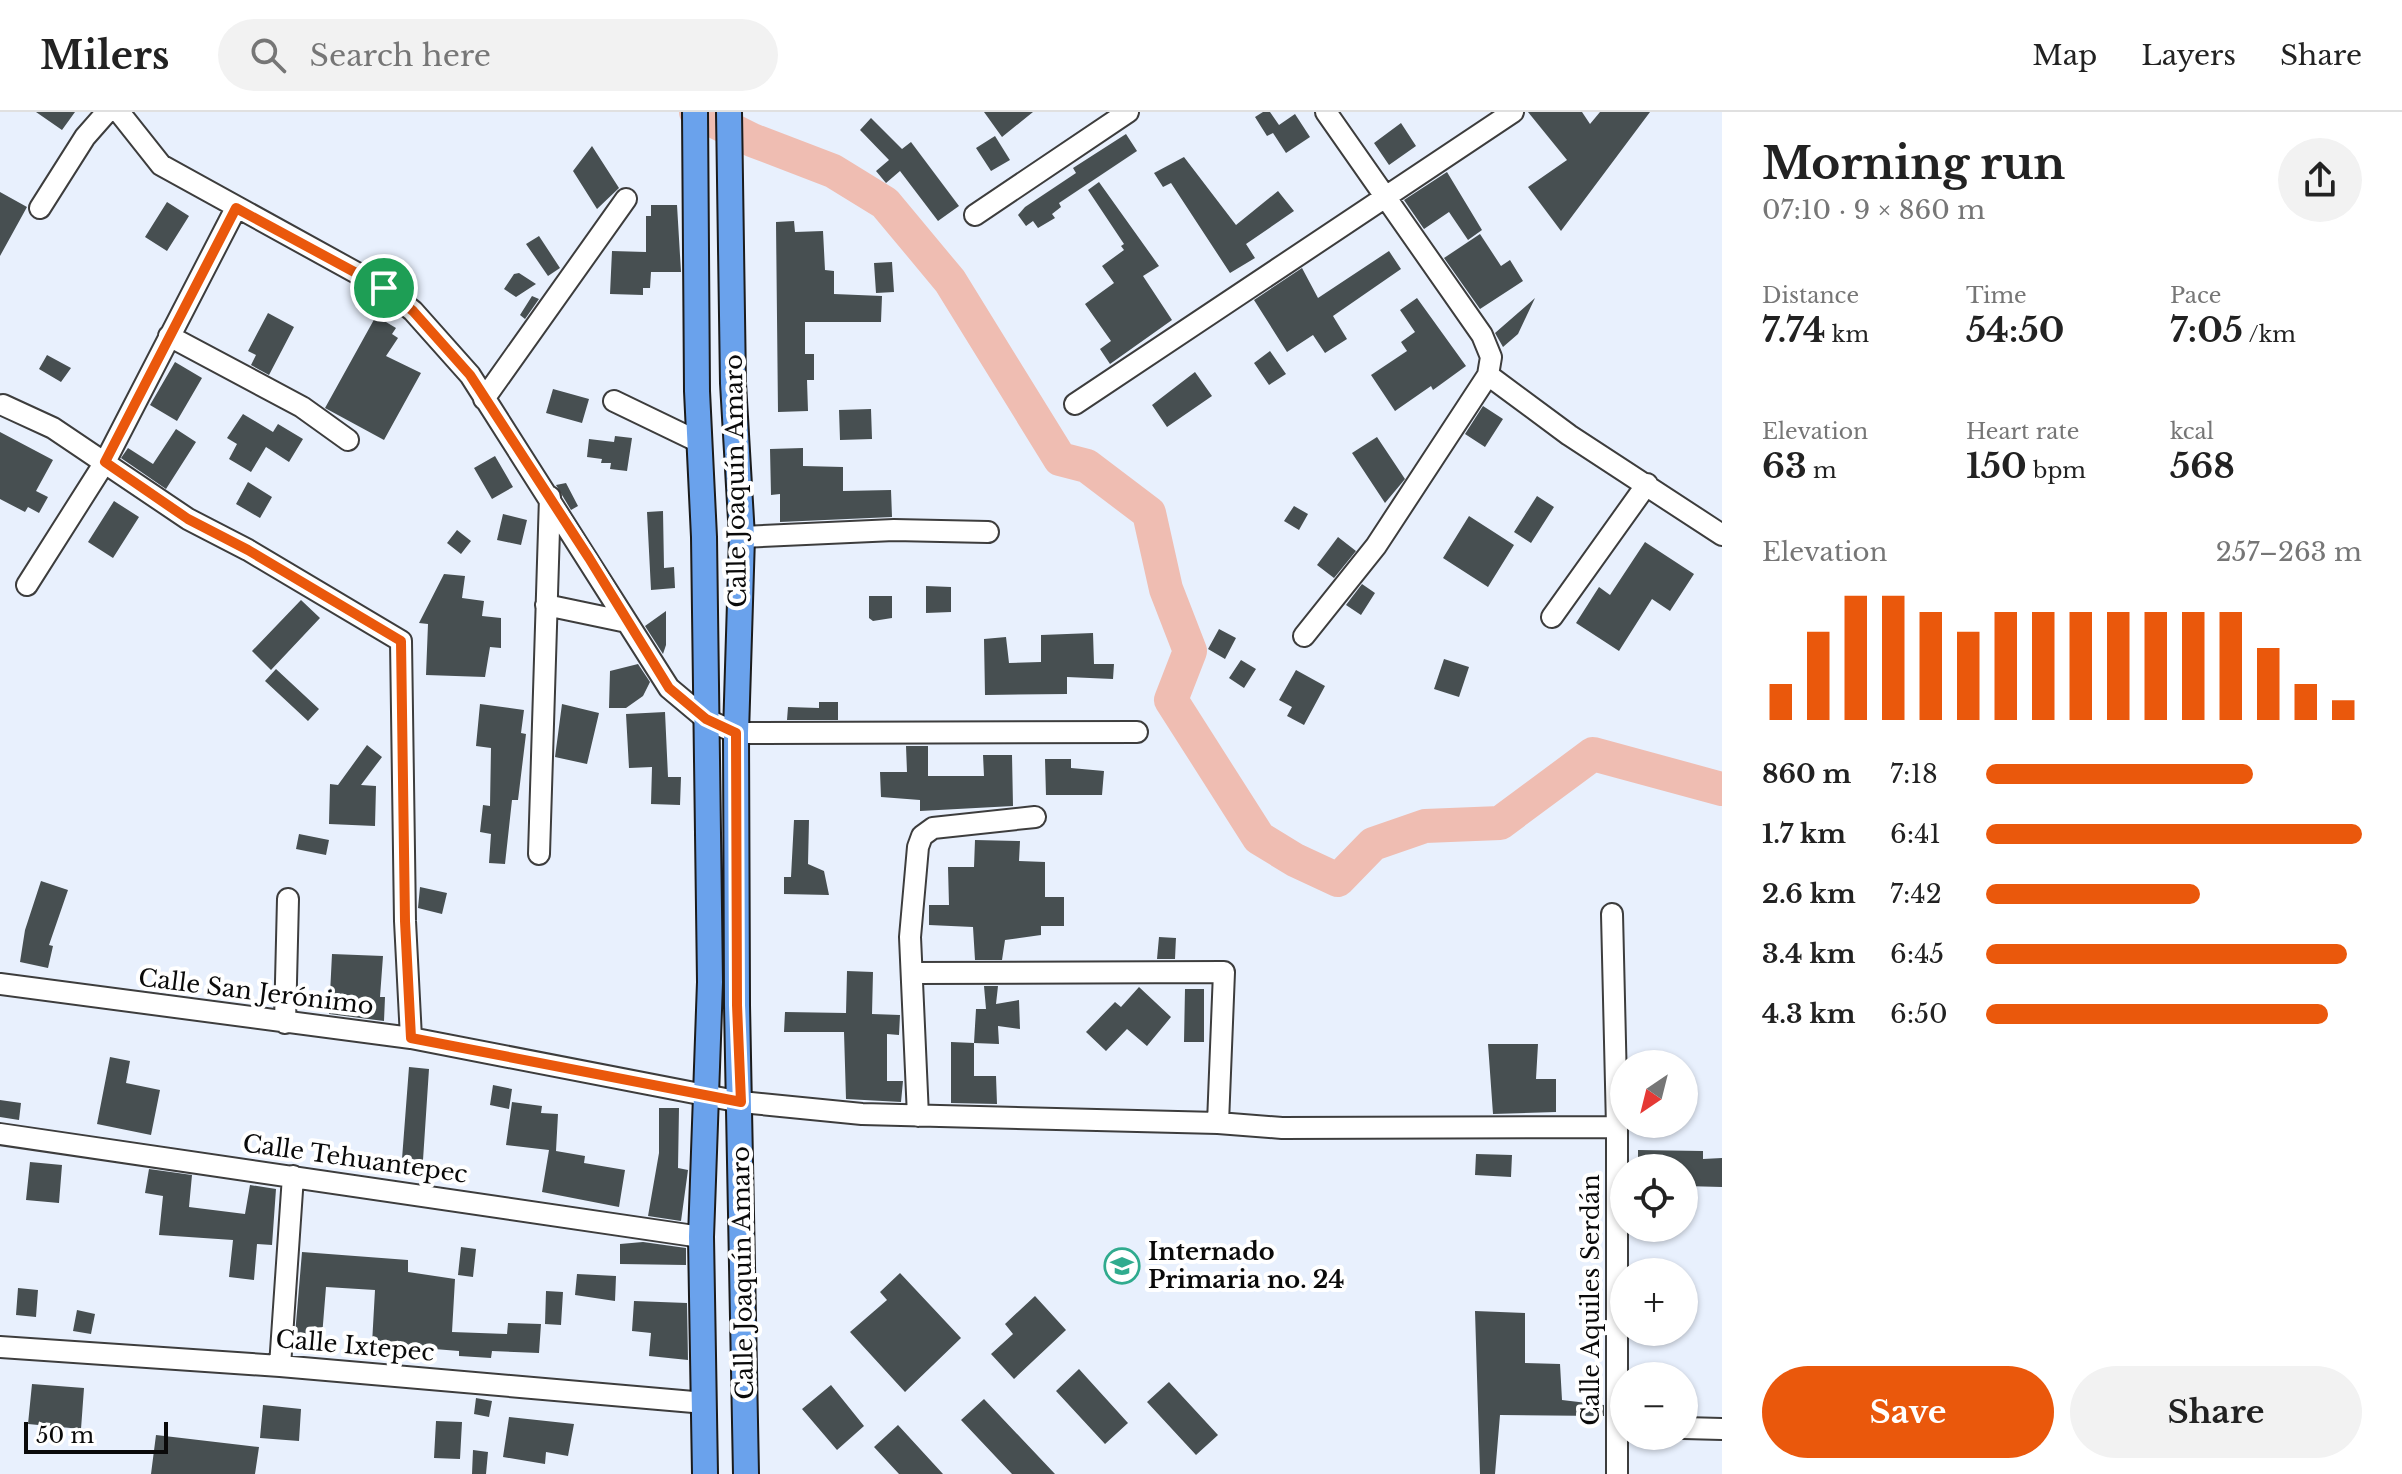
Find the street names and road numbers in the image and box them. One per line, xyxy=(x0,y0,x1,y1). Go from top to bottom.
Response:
street label: Calle Joaquín Amaro xyxy=(719,354,752,608)
street label: Calle San Jerónimo xyxy=(137,963,375,1020)
street label: Calle Tehuantepec xyxy=(241,1128,469,1189)
street label: Calle Joaquín Amaro xyxy=(726,1146,759,1400)
street label: Calle Aquiles Serdán xyxy=(1576,1174,1605,1426)
street label: Calle Ixtepec xyxy=(275,1324,436,1367)

